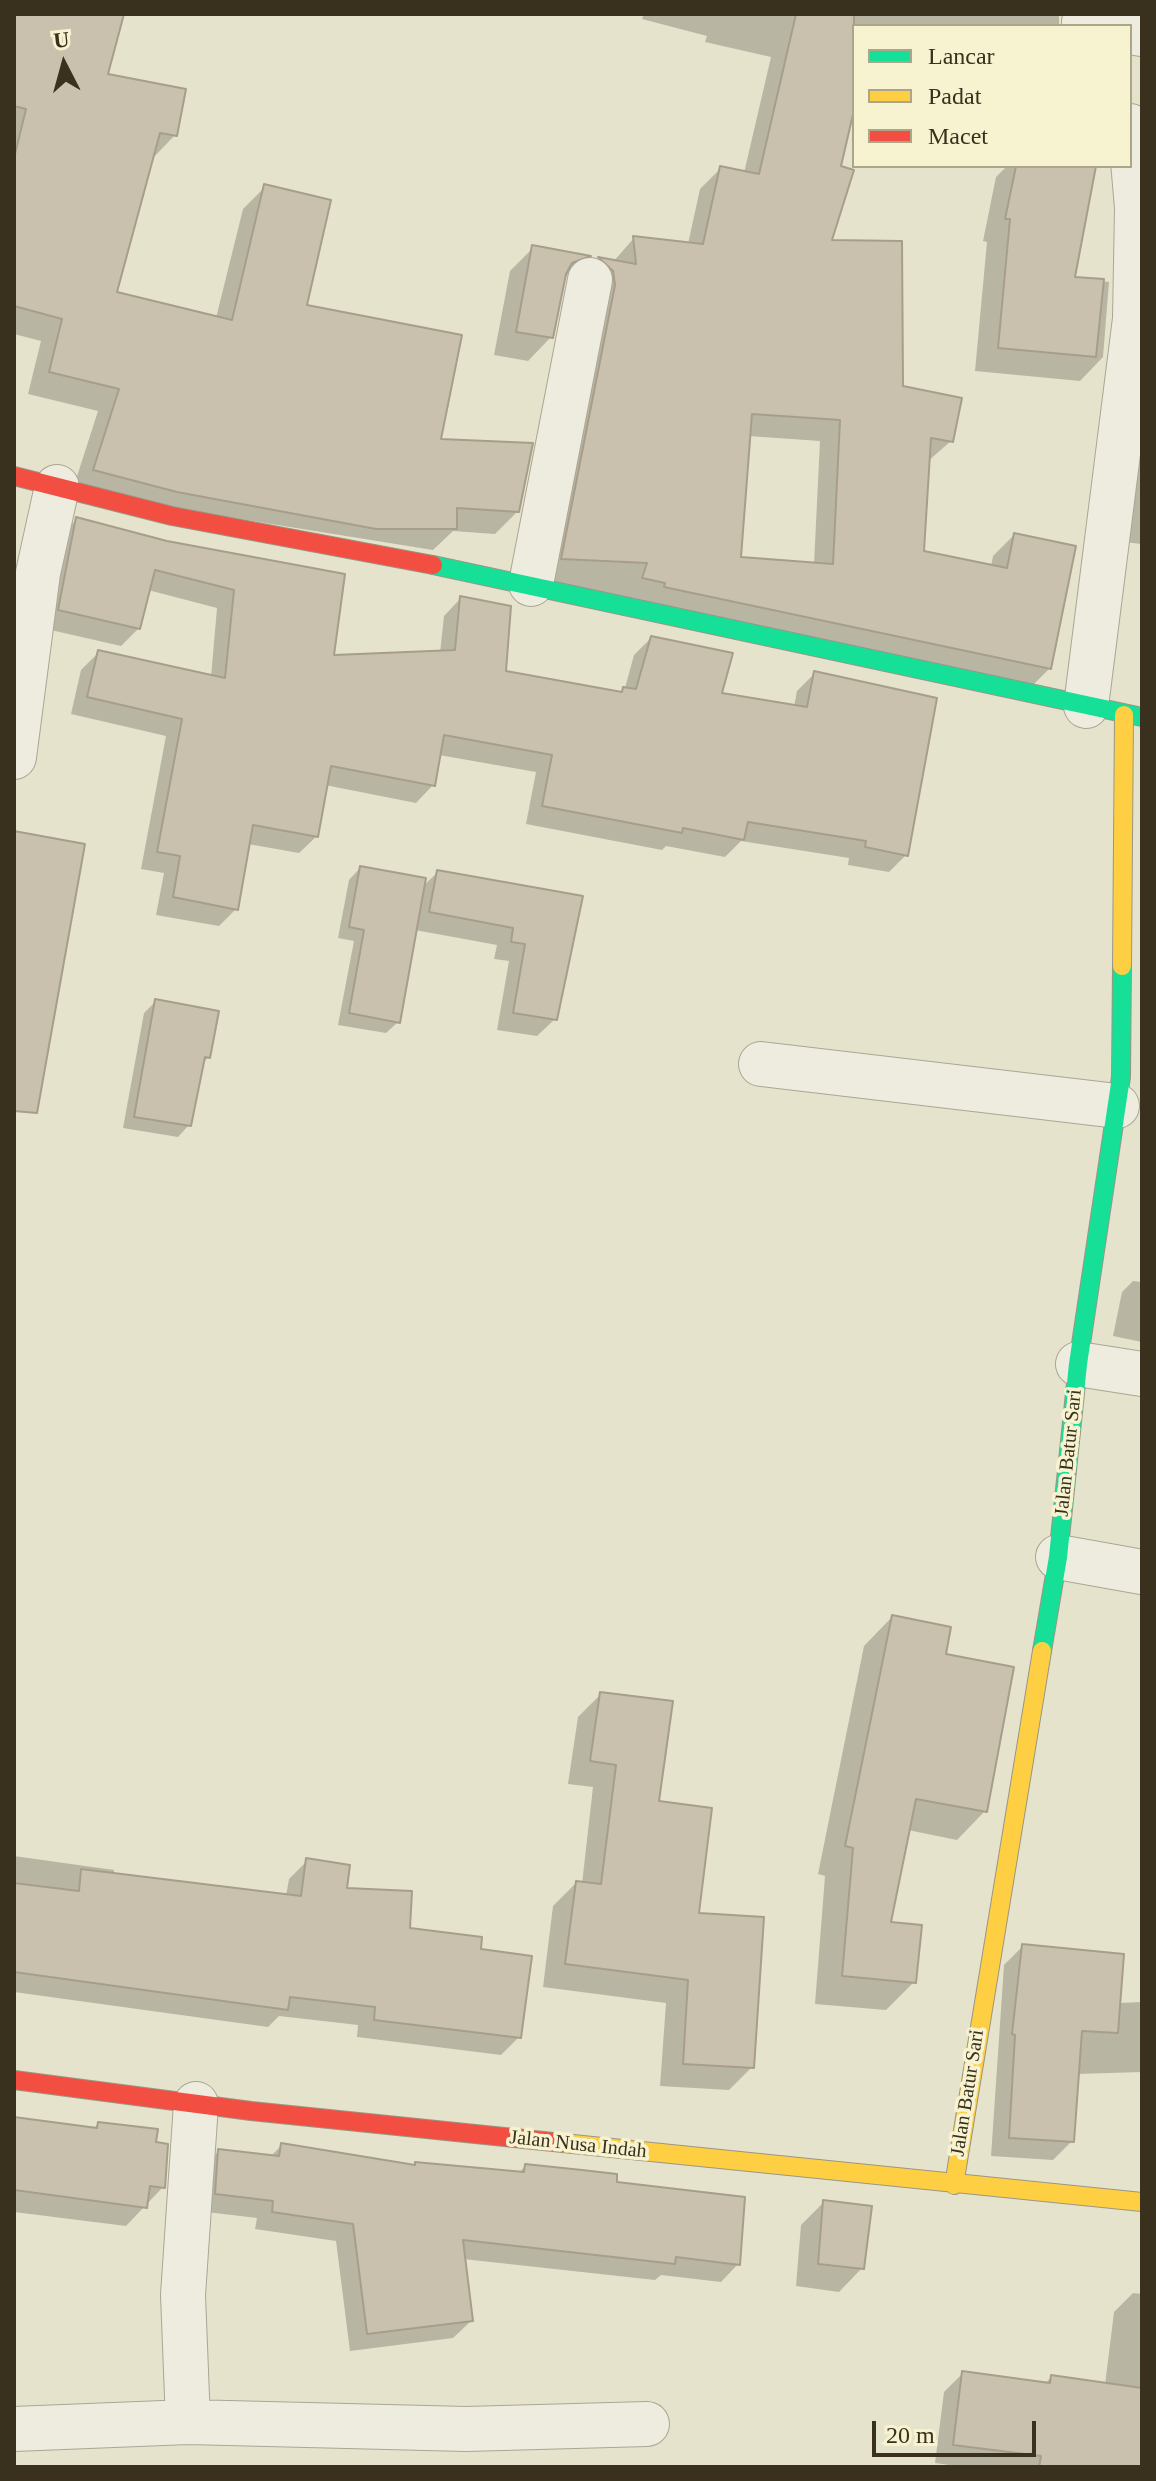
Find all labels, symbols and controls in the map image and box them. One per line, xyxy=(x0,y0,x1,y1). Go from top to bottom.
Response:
north arrow xyxy=(24,24,104,104)
legend xyxy=(852,24,1132,168)
text: U xyxy=(52,26,71,53)
text: Lancar xyxy=(928,43,995,69)
text: Padat xyxy=(928,83,981,109)
text: Macet xyxy=(928,123,988,149)
street label: Jalan Batur Sari xyxy=(1050,1388,1088,1518)
street label: Jalan Batur Sari xyxy=(946,2028,990,2158)
street label: Jalan Nusa Indah xyxy=(508,2126,648,2164)
scale bar xyxy=(876,2405,1040,2455)
text: 20 m xyxy=(886,2422,935,2448)

